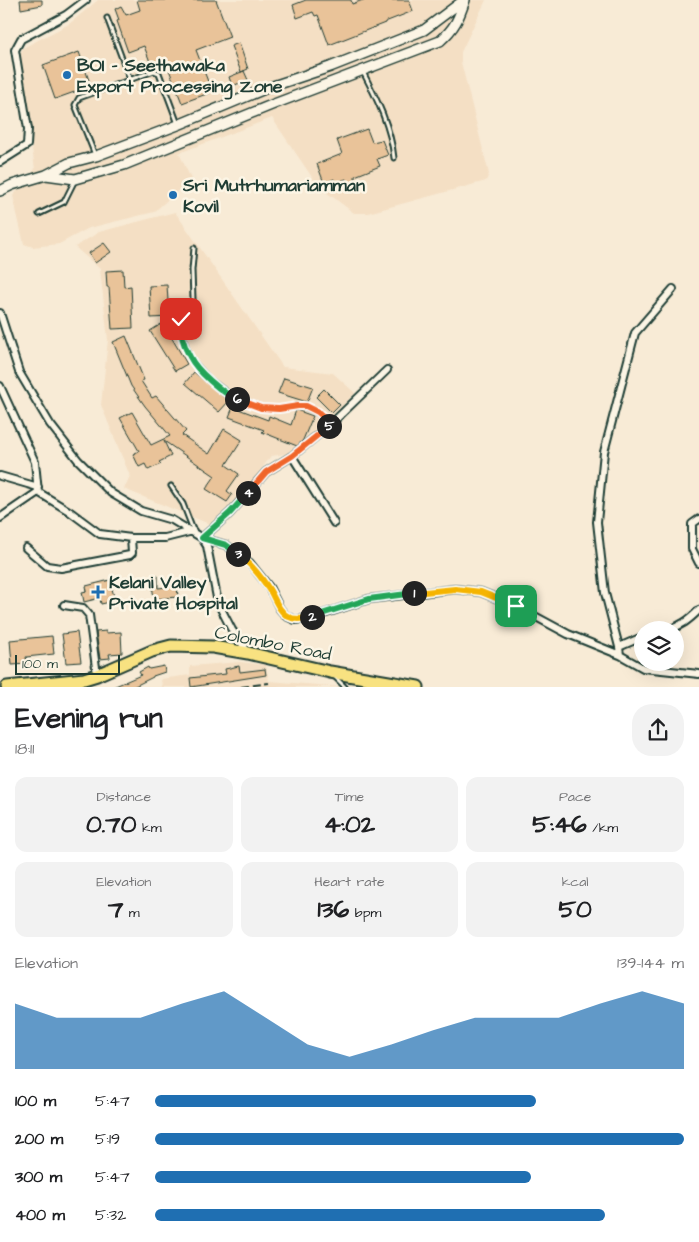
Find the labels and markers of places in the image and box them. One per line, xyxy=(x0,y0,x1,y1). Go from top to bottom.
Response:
place label: BOI - Seethawaka Export Processing Zone xyxy=(77,53,283,100)
marker: BOI - Seethawaka Export Processing Zone xyxy=(61,69,73,81)
place label: Sri Mutrhumariamman Kovil xyxy=(182,173,365,219)
marker: Sri Mutrhumariamman Kovil xyxy=(167,189,179,201)
pin xyxy=(160,298,202,340)
pin: 6 xyxy=(224,386,250,412)
pin: 5 xyxy=(316,414,342,438)
pin: 4 xyxy=(236,480,260,506)
pin: 3 xyxy=(226,542,250,566)
place label: Kelani Valley Private Hospital xyxy=(109,570,238,616)
pin: 1 xyxy=(402,580,426,606)
marker: Kelani Valley Private Hospital xyxy=(91,585,105,599)
pin xyxy=(495,585,537,627)
pin: 2 xyxy=(300,604,324,630)

